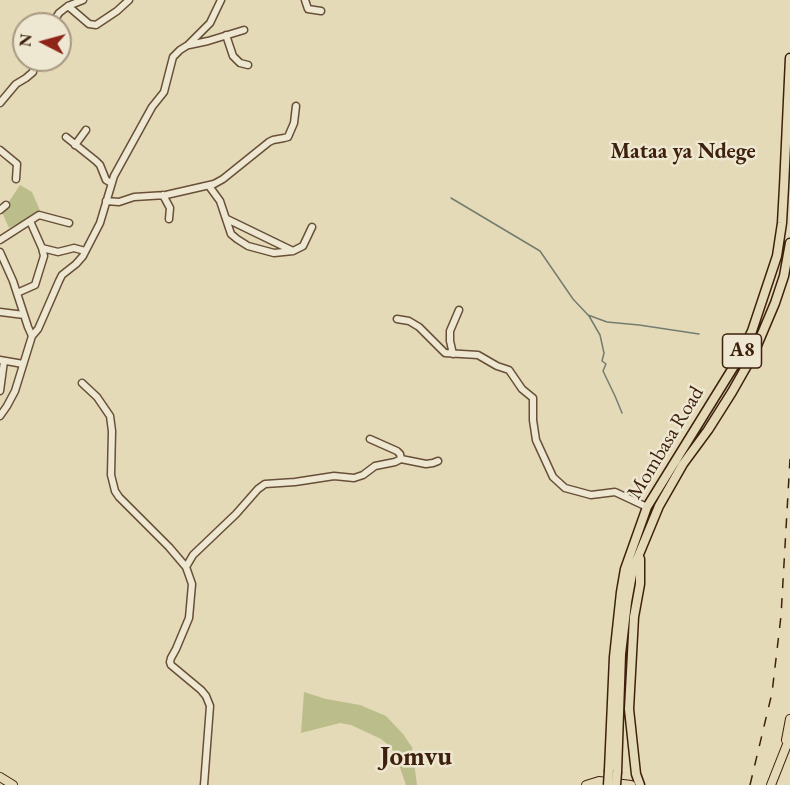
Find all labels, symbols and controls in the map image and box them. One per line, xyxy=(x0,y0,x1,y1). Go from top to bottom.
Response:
north arrow xyxy=(12,12,72,72)
text: N xyxy=(14,33,37,48)
district label: Mataa ya Ndege xyxy=(610,139,756,165)
road number: A8 xyxy=(722,334,762,368)
street label: Mombasa Road xyxy=(622,382,710,504)
district label: Jomvu xyxy=(380,742,452,774)

